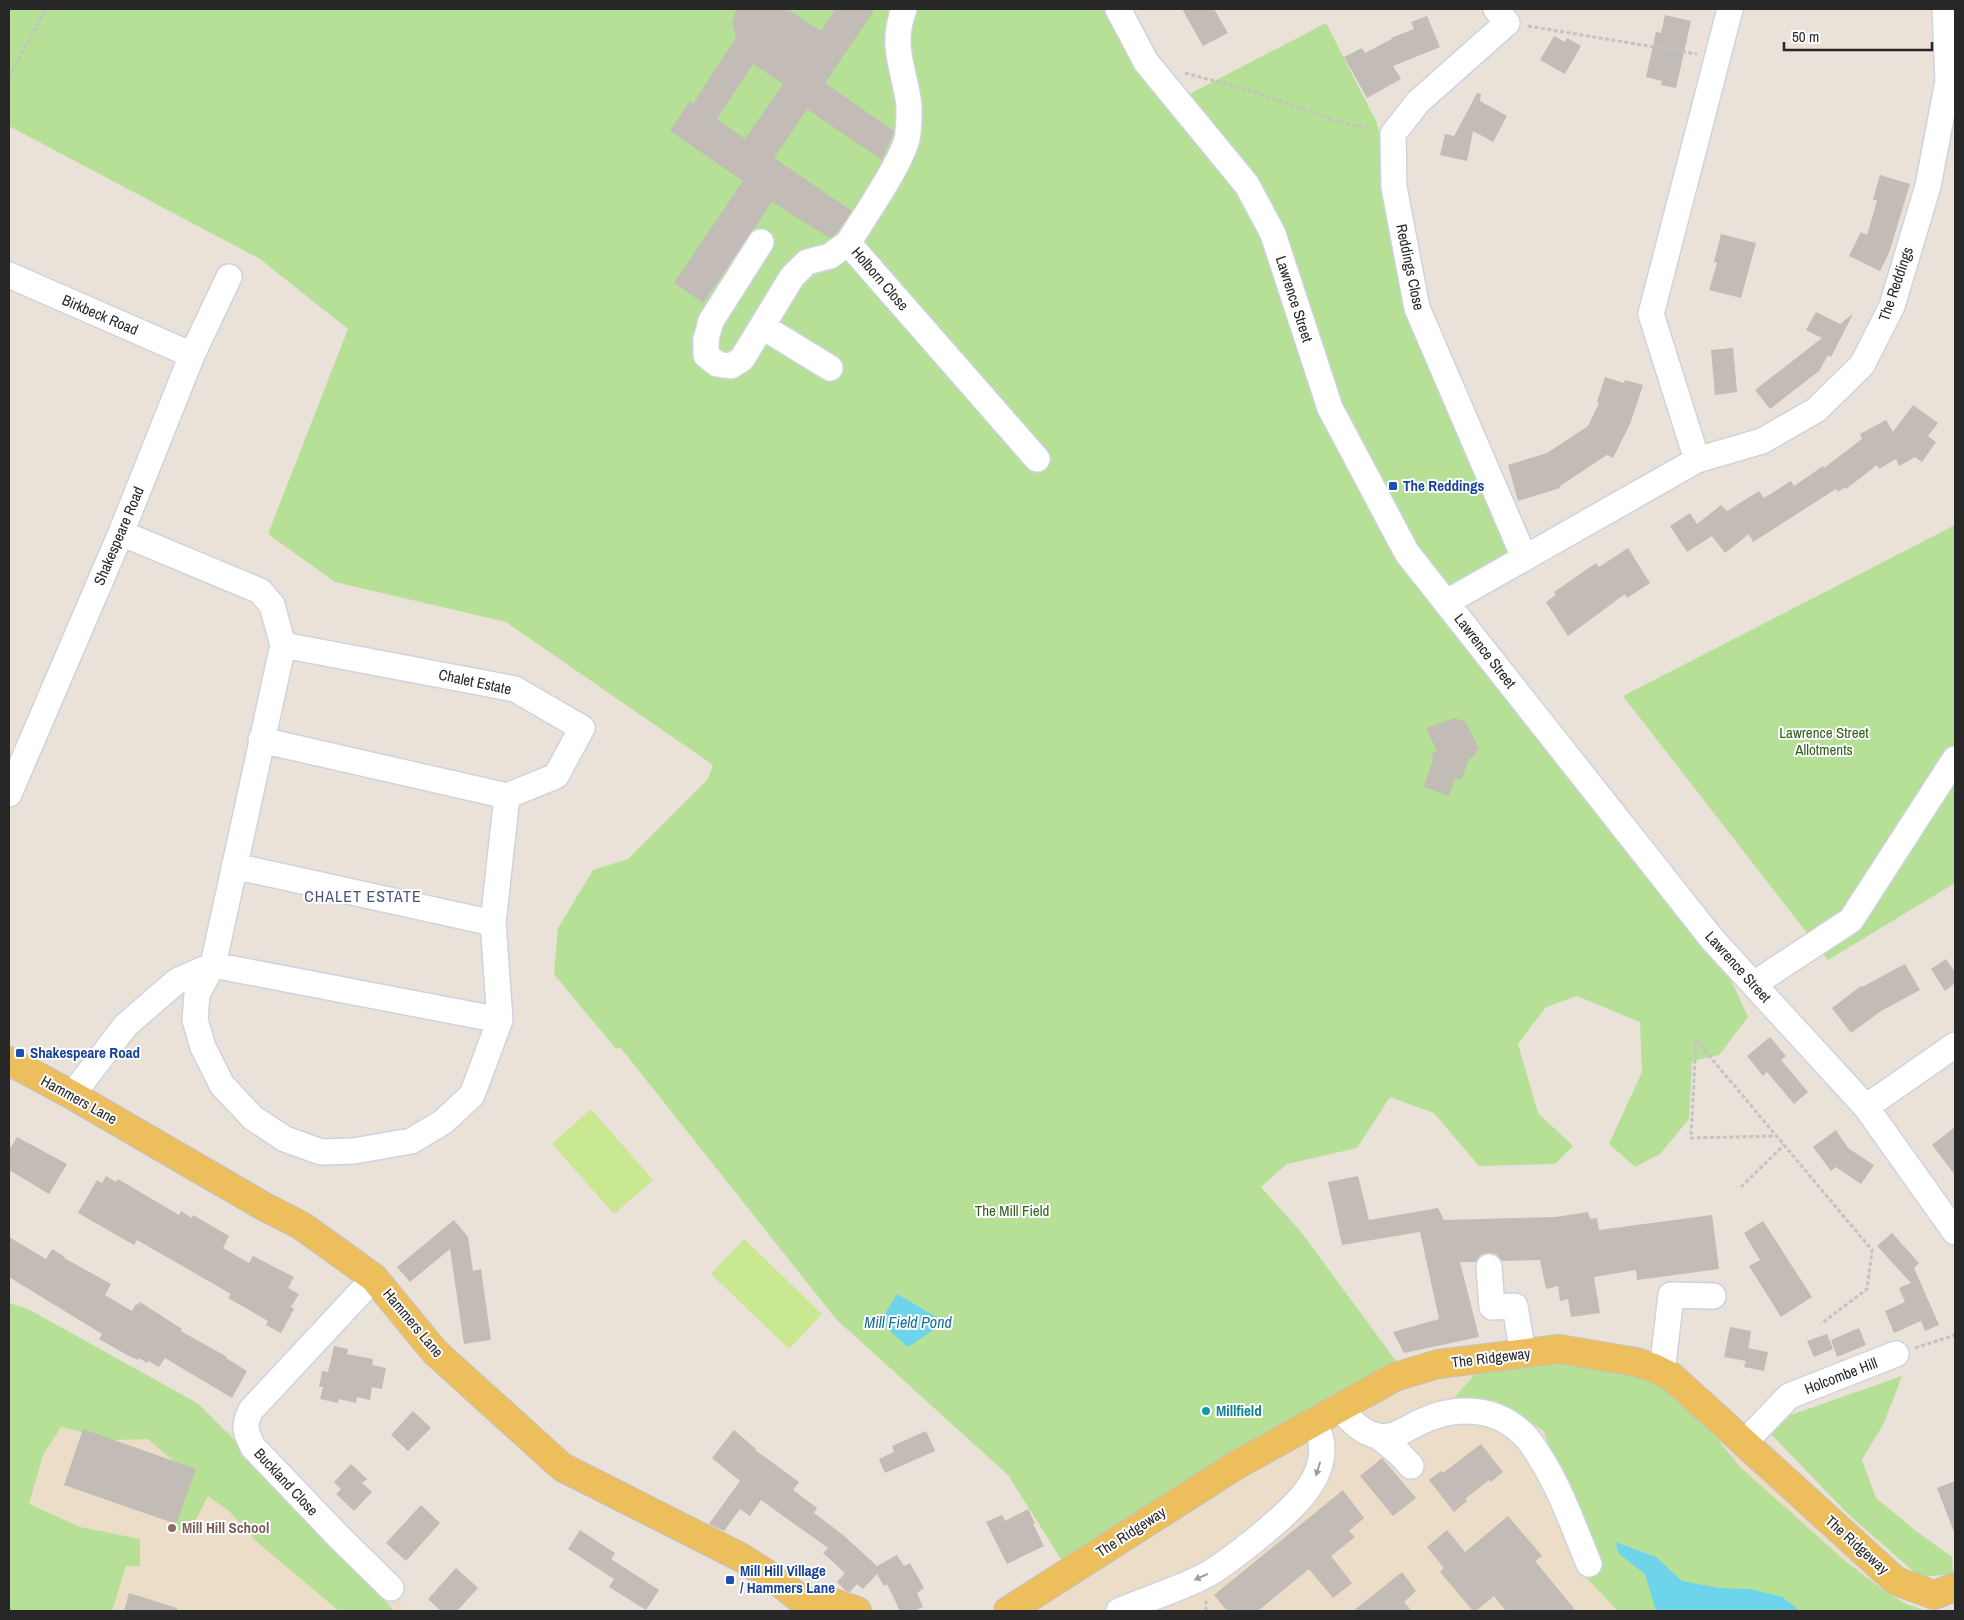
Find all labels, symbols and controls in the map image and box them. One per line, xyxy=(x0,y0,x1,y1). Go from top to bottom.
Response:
scale bar xyxy=(1784,20,1932,52)
text: 50 m xyxy=(1792,26,1819,47)
street label: Reddings Close xyxy=(1391,222,1430,312)
street label: Holborn Close xyxy=(847,242,914,315)
street label: The Reddings xyxy=(1873,244,1918,324)
street label: Lawrence Street xyxy=(1271,253,1318,345)
street label: Birkbeck Road xyxy=(59,289,141,340)
place label: The Reddings xyxy=(1403,475,1484,496)
marker: The Reddings xyxy=(1387,480,1399,492)
street label: Shakespeare Road xyxy=(88,483,149,588)
street label: Lawrence Street xyxy=(1450,609,1522,693)
street label: Chalet Estate xyxy=(437,664,514,699)
park label: Lawrence Street Allotments xyxy=(1779,722,1869,760)
district label: CHALET ESTATE xyxy=(304,885,422,907)
street label: Lawrence Street xyxy=(1701,926,1777,1007)
place label: Shakespeare Road xyxy=(30,1042,140,1063)
marker: Shakespeare Road xyxy=(14,1047,26,1059)
street label: Hammers Lane xyxy=(37,1070,121,1129)
park label: The Mill Field xyxy=(975,1200,1049,1221)
street label: Hammers Lane xyxy=(378,1284,449,1362)
water label: Mill Field Pond xyxy=(864,1311,952,1333)
street label: The Ridgeway xyxy=(1450,1342,1532,1373)
street label: Holcombe Hill xyxy=(1801,1352,1880,1399)
place label: Millfield xyxy=(1216,1400,1262,1421)
marker: Millfield xyxy=(1200,1405,1212,1417)
street label: Buckland Close xyxy=(250,1443,323,1520)
one-way arrow xyxy=(1313,1461,1321,1476)
street label: The Ridgeway xyxy=(1092,1501,1170,1562)
street label: The Ridgeway xyxy=(1821,1510,1894,1580)
place label: Mill Hill School xyxy=(182,1517,270,1538)
marker: Mill Hill School xyxy=(166,1522,178,1534)
place label: Mill Hill Village / Hammers Lane xyxy=(740,1560,835,1598)
one-way arrow xyxy=(1194,1573,1208,1581)
marker: Mill Hill Village / Hammers Lane xyxy=(724,1574,736,1586)

